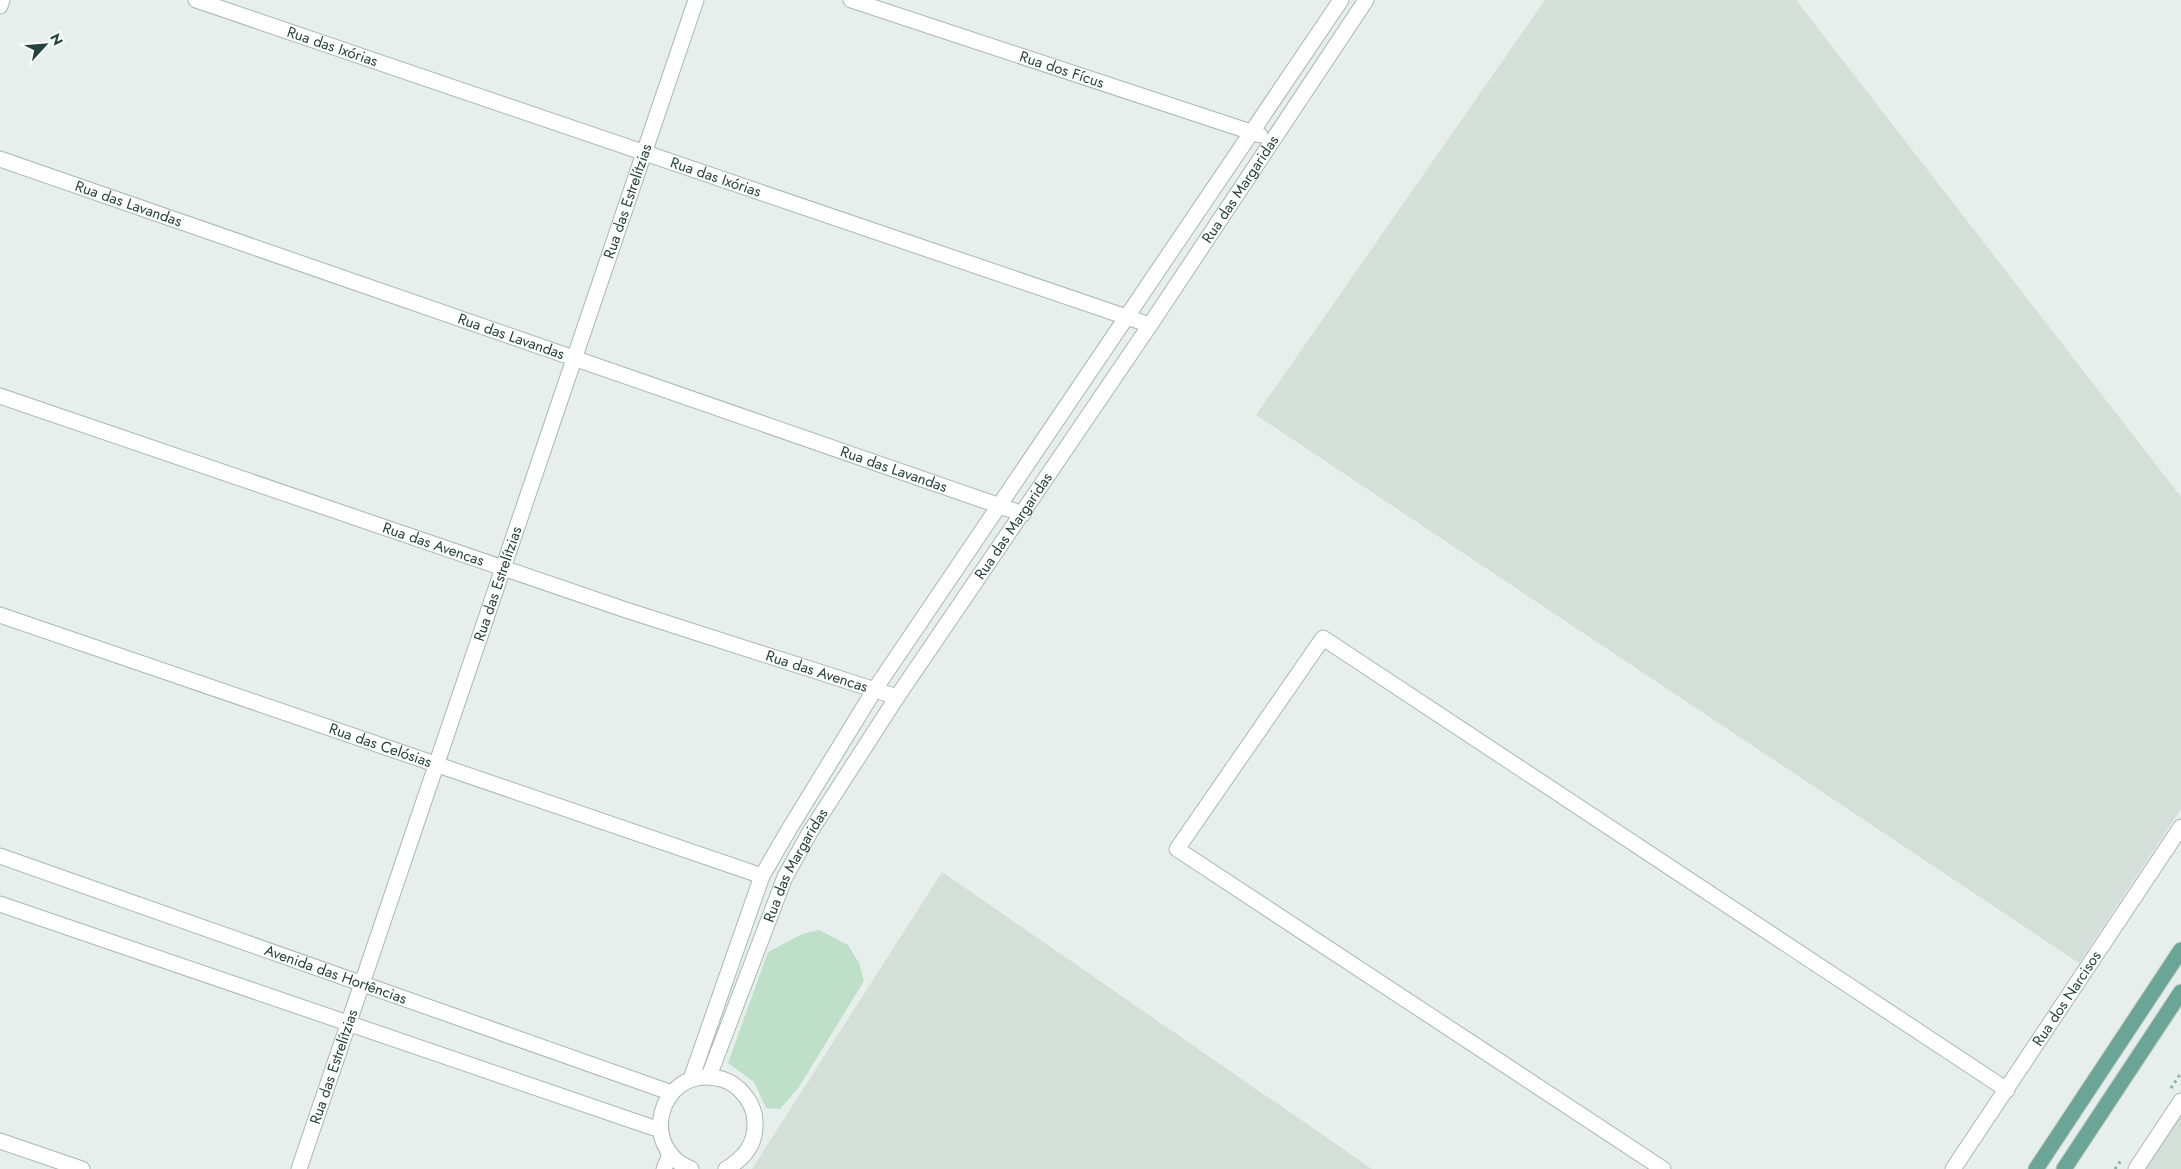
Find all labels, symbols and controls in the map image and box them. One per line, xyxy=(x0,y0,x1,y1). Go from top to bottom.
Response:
north arrow xyxy=(20,20,70,70)
street label: Rua das Ixórias xyxy=(284,21,381,72)
text: N xyxy=(45,30,68,49)
street label: Rua dos Fícus xyxy=(1017,45,1107,94)
street label: Rua das Margaridas xyxy=(1196,131,1284,248)
street label: Rua das Estrelítzias xyxy=(598,141,657,262)
street label: Rua das Ixórias xyxy=(667,151,764,203)
street label: Rua das Lavandas xyxy=(72,175,185,232)
street label: Rua das Lavandas xyxy=(455,308,568,365)
street label: Rua das Lavandas xyxy=(837,440,950,498)
street label: Rua das Margaridas xyxy=(969,468,1058,584)
street label: Rua das Avencas xyxy=(380,517,487,572)
street label: Rua das Estrelítzias xyxy=(468,523,527,644)
street label: Rua das Avencas xyxy=(763,645,871,698)
street label: Rua das Celósias xyxy=(326,717,435,773)
street label: Rua das Margaridas xyxy=(758,804,833,925)
street label: Avenida das Hortências xyxy=(262,939,410,1010)
street label: Rua dos Narcisos xyxy=(2027,946,2107,1051)
street label: Rua das Estrelítzias xyxy=(304,1006,363,1127)

